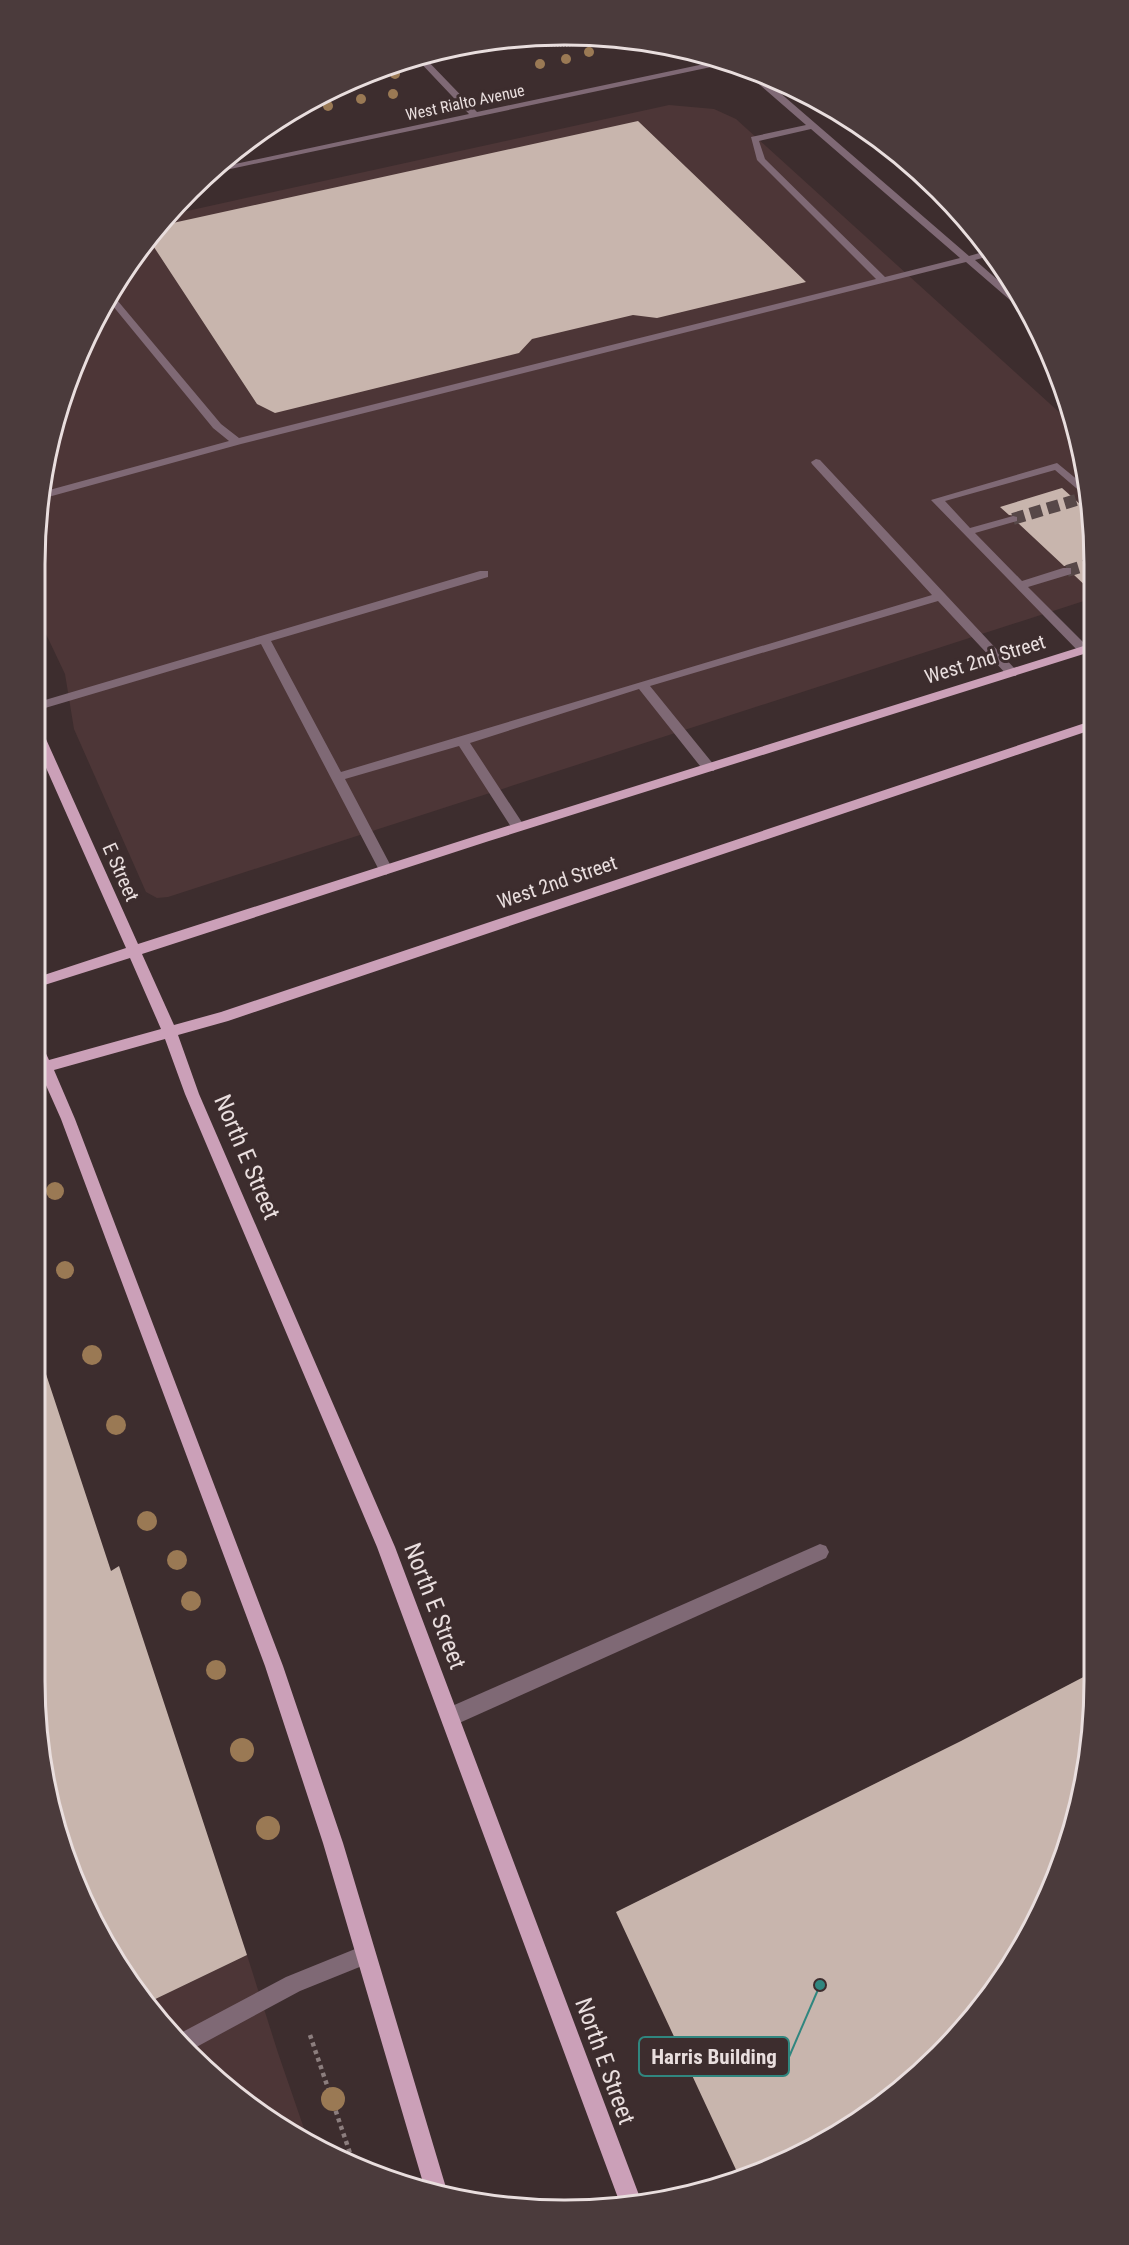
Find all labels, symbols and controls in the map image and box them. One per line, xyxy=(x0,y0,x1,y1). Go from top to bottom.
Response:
street label: West Rialto Avenue xyxy=(404,81,526,124)
street label: West 2nd Street xyxy=(922,629,1048,689)
street label: E Street xyxy=(98,839,144,905)
street label: West 2nd Street xyxy=(494,850,620,914)
street label: North E Street xyxy=(208,1090,286,1224)
street label: North E Street xyxy=(398,1539,472,1673)
street label: North E Street xyxy=(569,1994,641,2128)
callout: Harris Building xyxy=(639,2037,789,2076)
text: Harris Building xyxy=(651,2045,777,2069)

